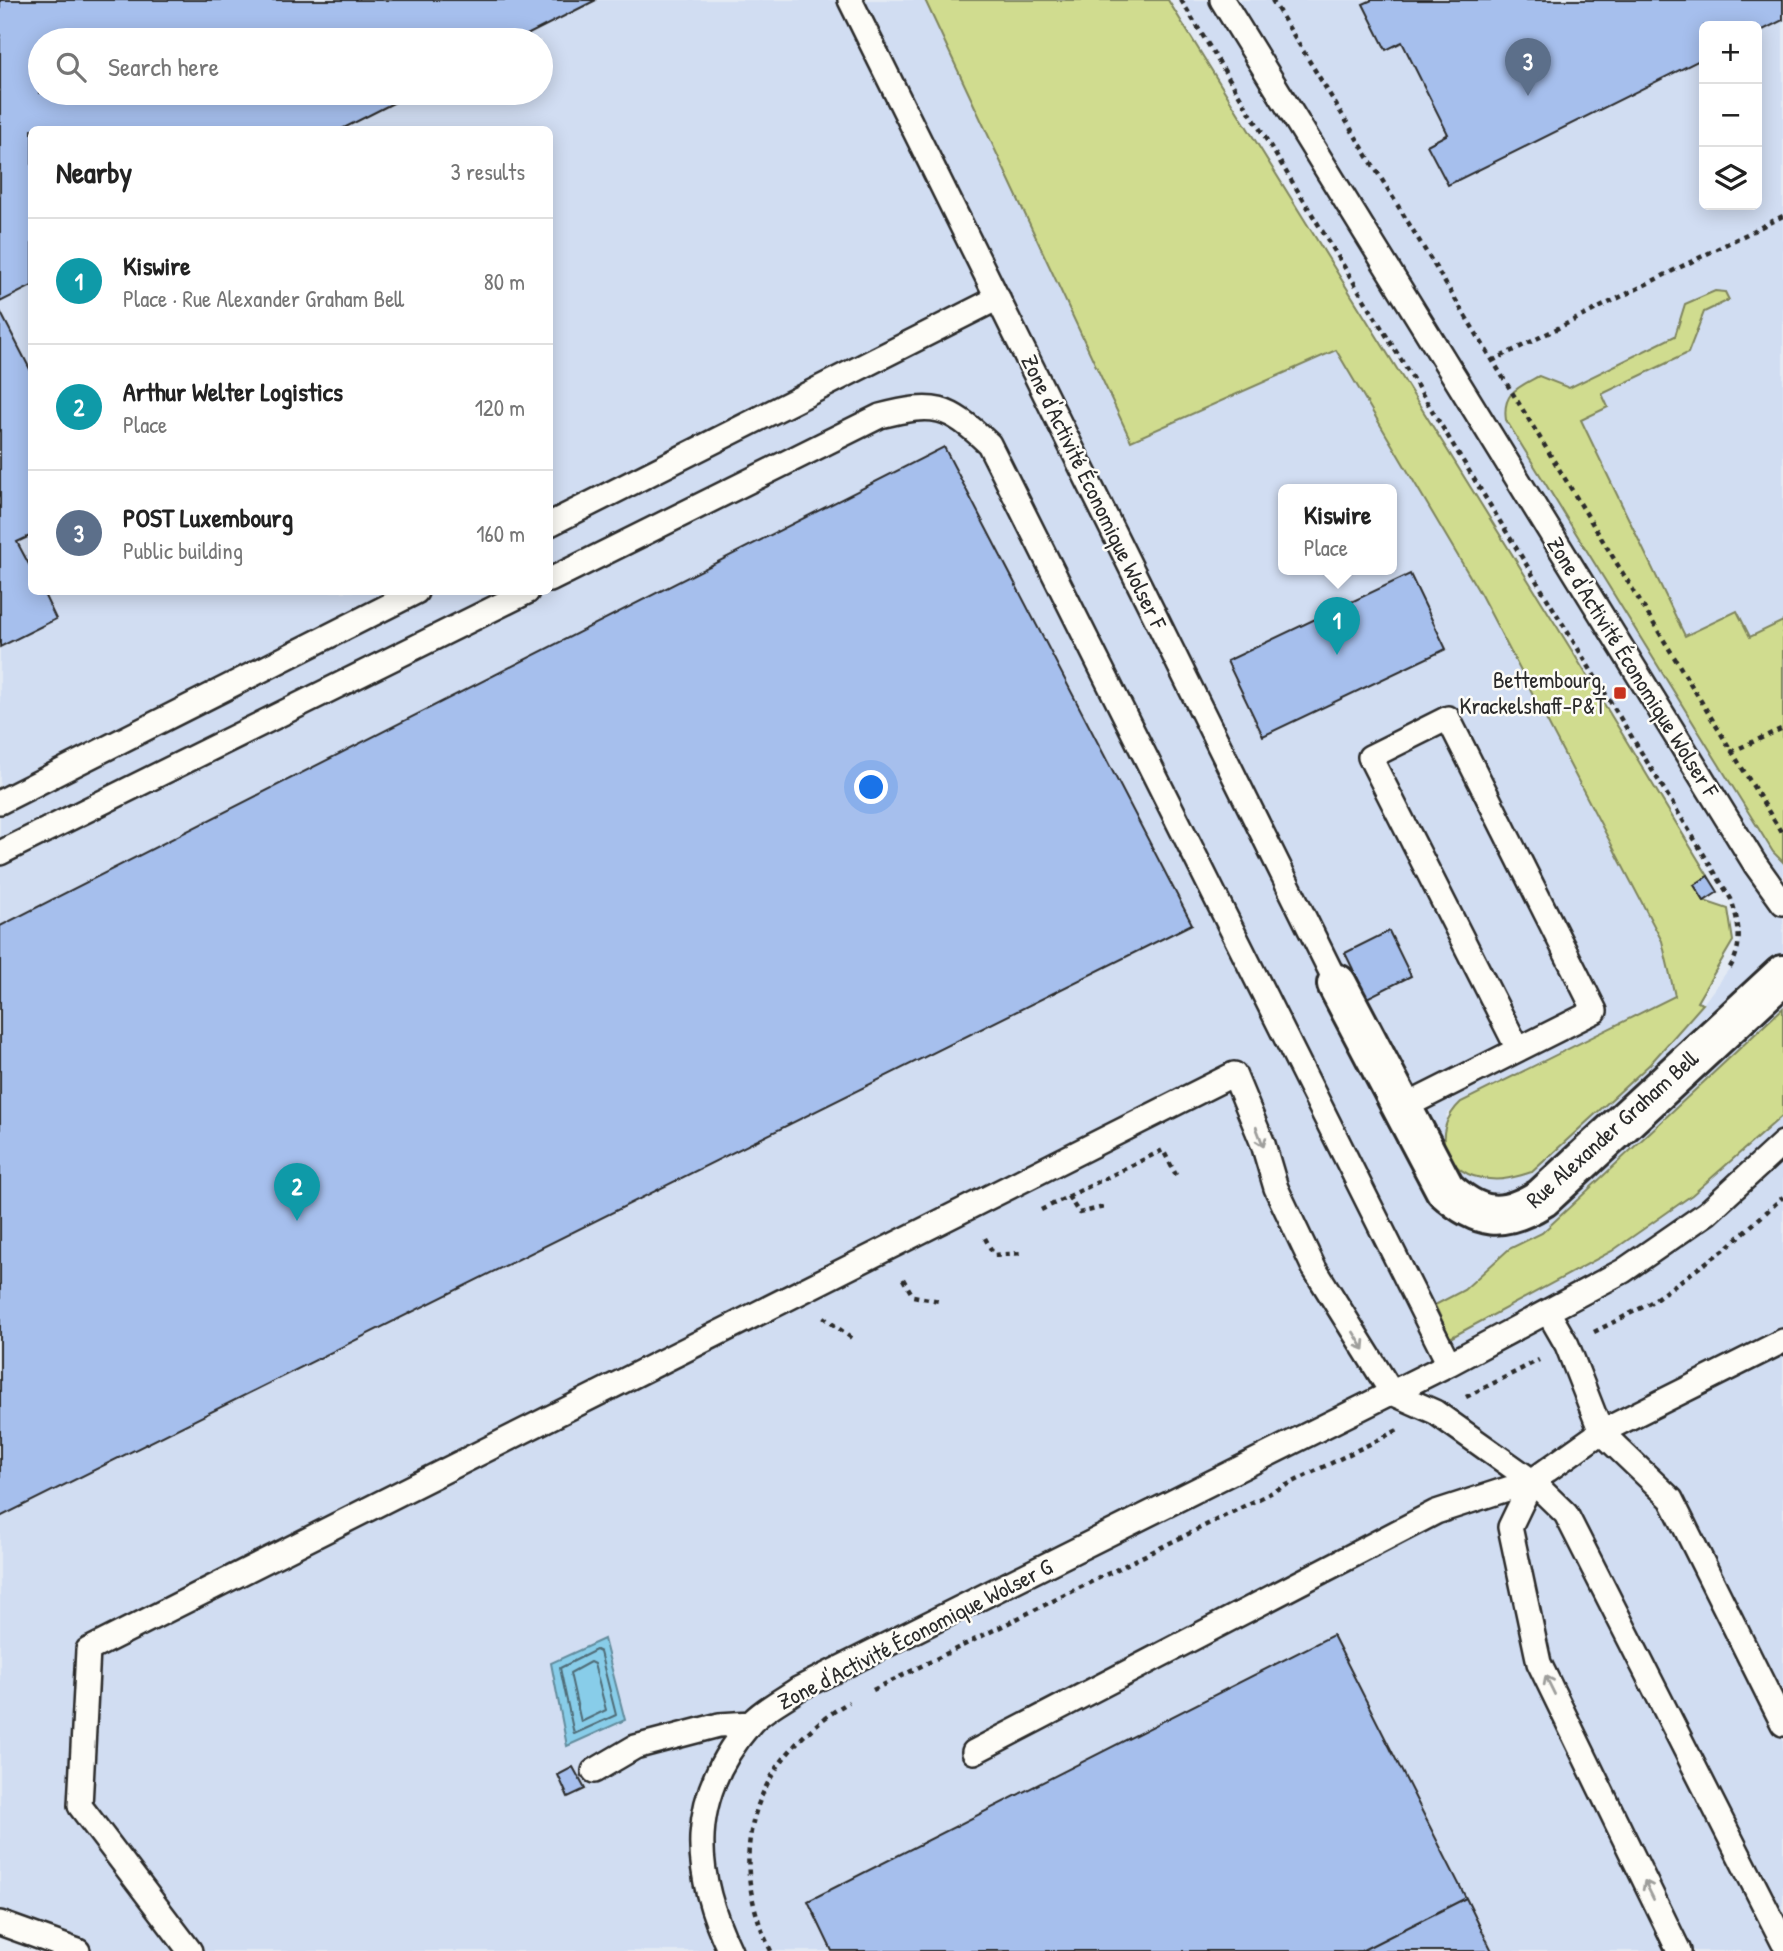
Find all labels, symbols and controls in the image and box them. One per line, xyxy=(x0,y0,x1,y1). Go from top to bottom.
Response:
map controls xyxy=(1699,21,1762,210)
button: + xyxy=(1699,21,1762,84)
search box xyxy=(28,28,553,105)
pin: 3 xyxy=(1505,38,1551,96)
icon: search xyxy=(52,48,90,86)
text: Search here xyxy=(108,49,219,84)
button: − xyxy=(1699,84,1762,147)
button: layers xyxy=(1699,147,1762,210)
text: Nearby xyxy=(56,152,132,192)
text: 3 results xyxy=(450,156,525,187)
text: Kiswire xyxy=(123,248,191,283)
text: 1 xyxy=(75,266,83,297)
text: 80 m xyxy=(484,266,525,297)
text: Place · Rue Alexander Graham Bell xyxy=(123,283,404,314)
street label: Zone d'Activité Économique Wolser F xyxy=(1014,349,1175,635)
text: Arthur Welter Logistics xyxy=(123,374,343,409)
text: 2 xyxy=(74,392,84,423)
text: 120 m xyxy=(475,392,525,423)
text: Place xyxy=(123,409,167,440)
popup xyxy=(1278,484,1397,575)
text: Kiswire xyxy=(1304,497,1371,532)
text: POST Luxembourg xyxy=(123,500,293,535)
text: 3 xyxy=(74,518,84,549)
text: 160 m xyxy=(476,518,525,549)
street label: Zone d'Activité Économique Wolser F xyxy=(1540,531,1727,804)
text: Place xyxy=(1304,532,1348,563)
text: Public building xyxy=(123,535,243,566)
pin: 1 xyxy=(1314,597,1360,655)
place label: Bettembourg, Krackelshaff-P&T xyxy=(1459,664,1606,721)
marker: Bettembourg, Krackelshaff-P&T xyxy=(1612,685,1628,701)
your location xyxy=(854,770,888,804)
street label: Rue Alexander Graham Bell xyxy=(1519,1042,1705,1214)
one-way arrow xyxy=(1254,1126,1267,1148)
pin: 2 xyxy=(274,1163,320,1221)
one-way arrow xyxy=(1353,1330,1367,1350)
street label: Zone d'Activité Économique Wolser G xyxy=(772,1551,1057,1716)
one-way arrow xyxy=(1542,1675,1556,1696)
one-way arrow xyxy=(1642,1880,1655,1901)

